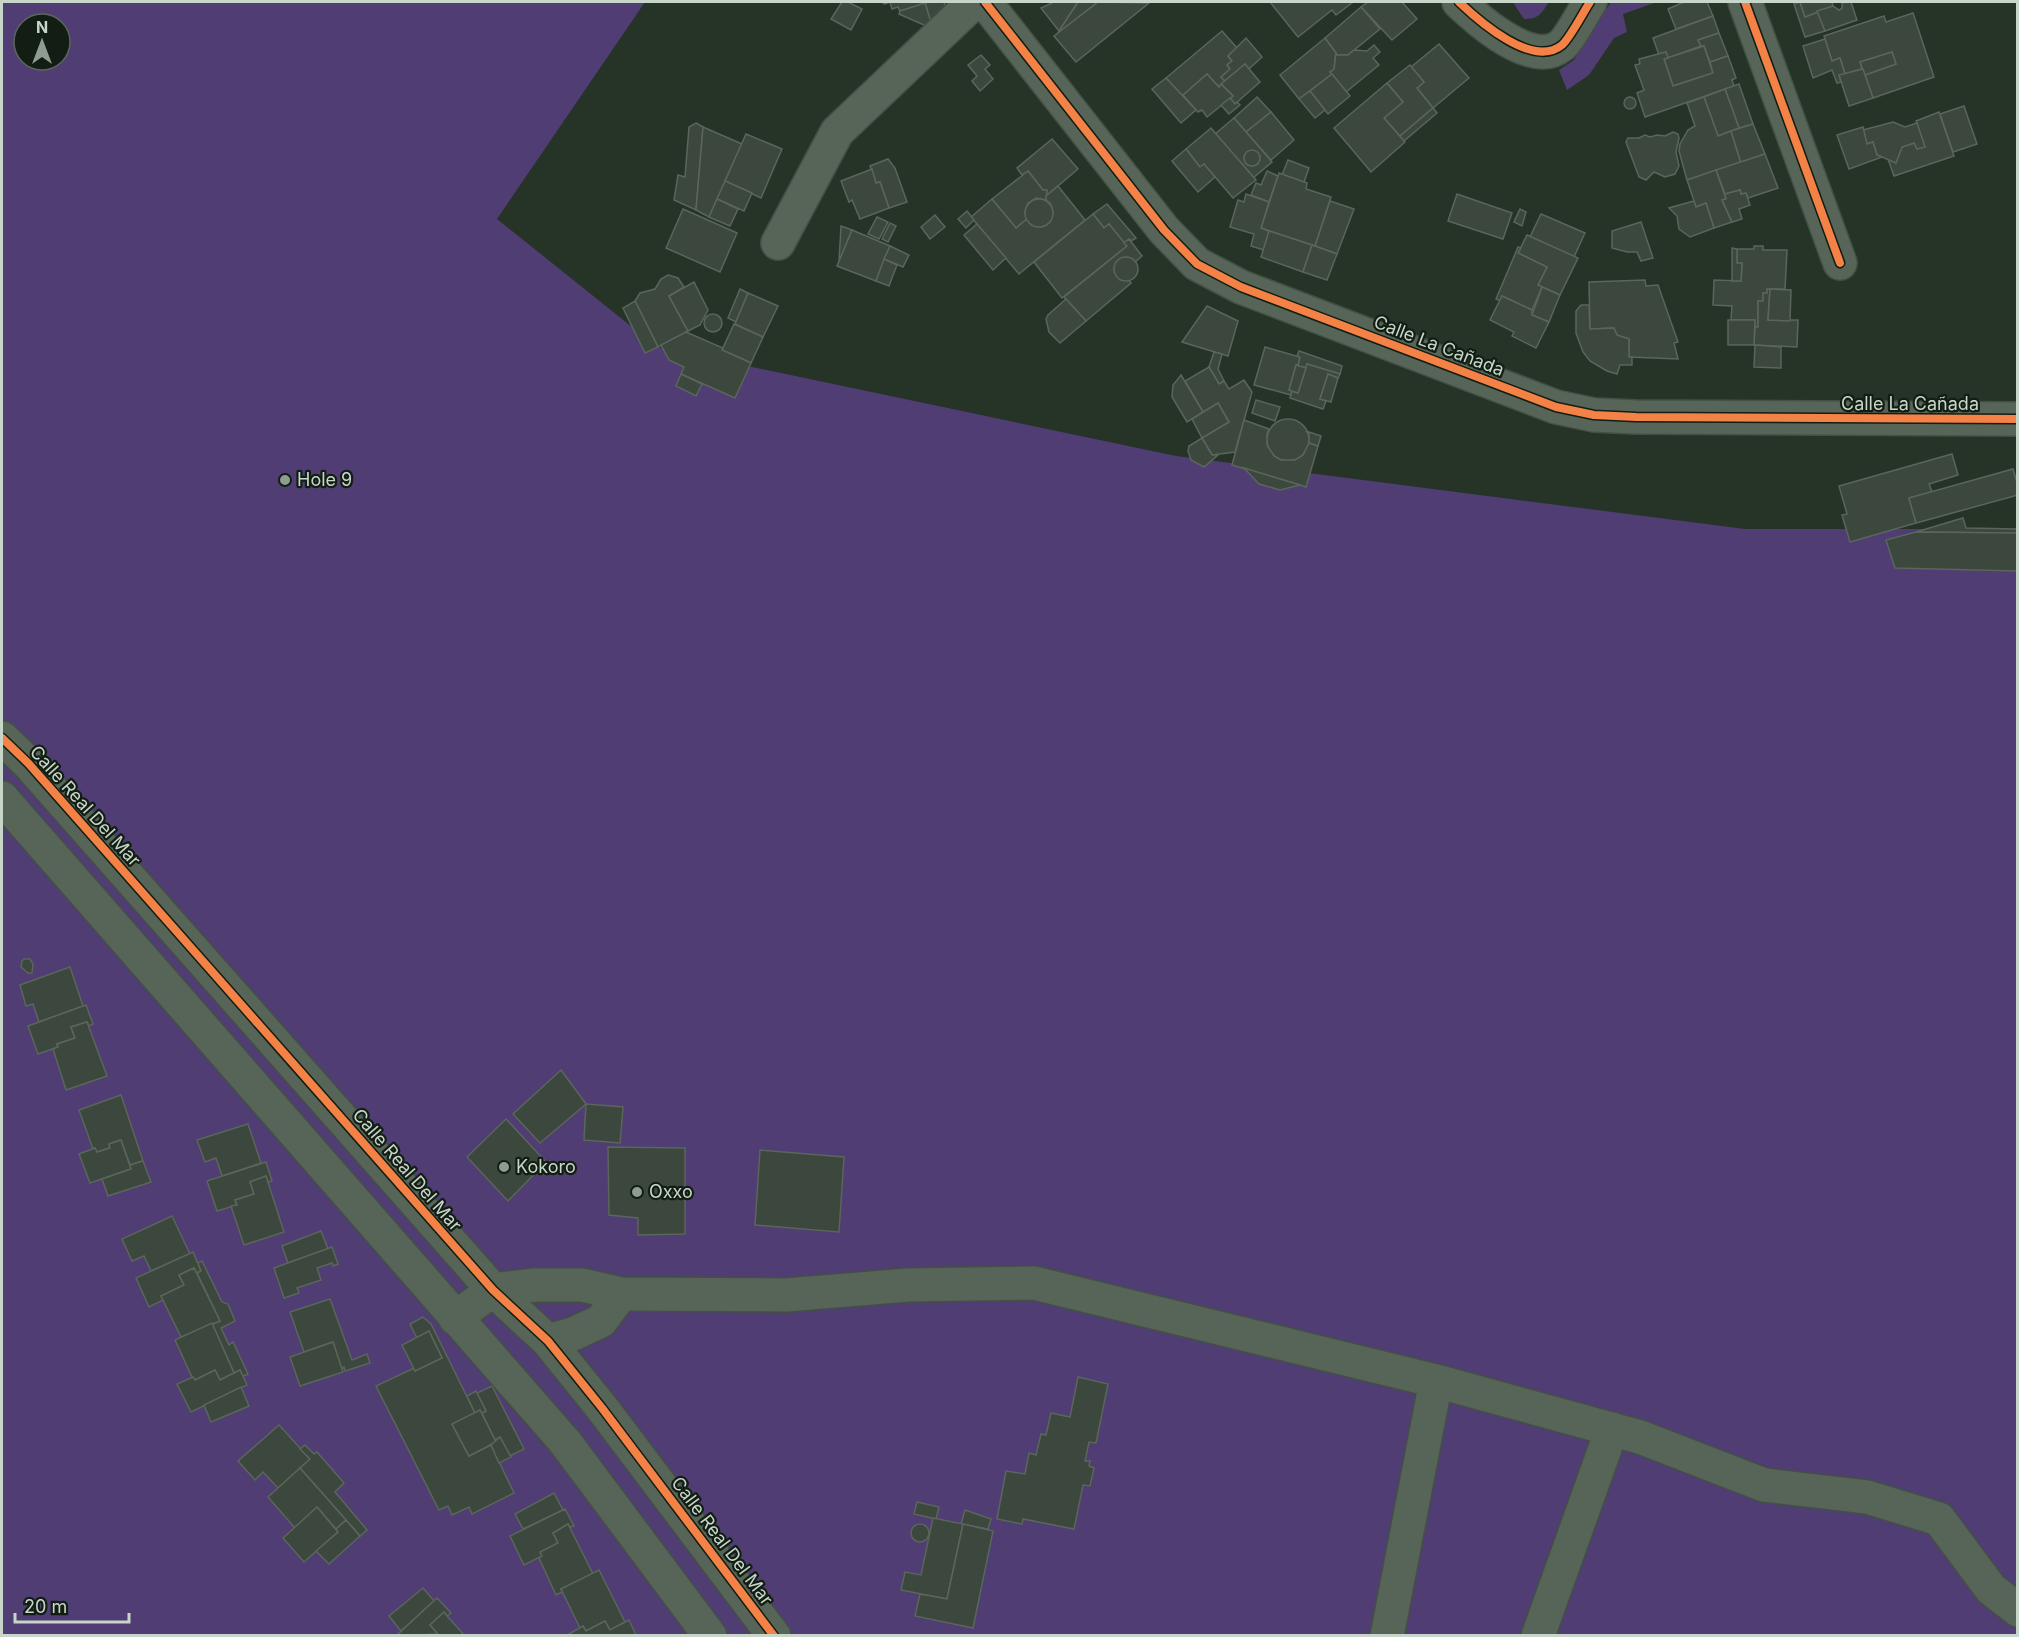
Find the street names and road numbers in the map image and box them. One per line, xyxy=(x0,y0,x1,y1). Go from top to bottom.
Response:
street label: Calle La Cañada xyxy=(1371,311,1507,380)
street label: Calle La Cañada xyxy=(1841,393,1979,414)
street label: Calle Real Del Mar xyxy=(26,741,145,870)
street label: Calle Real Del Mar xyxy=(349,1104,466,1235)
street label: Calle Real Del Mar xyxy=(667,1472,778,1609)

